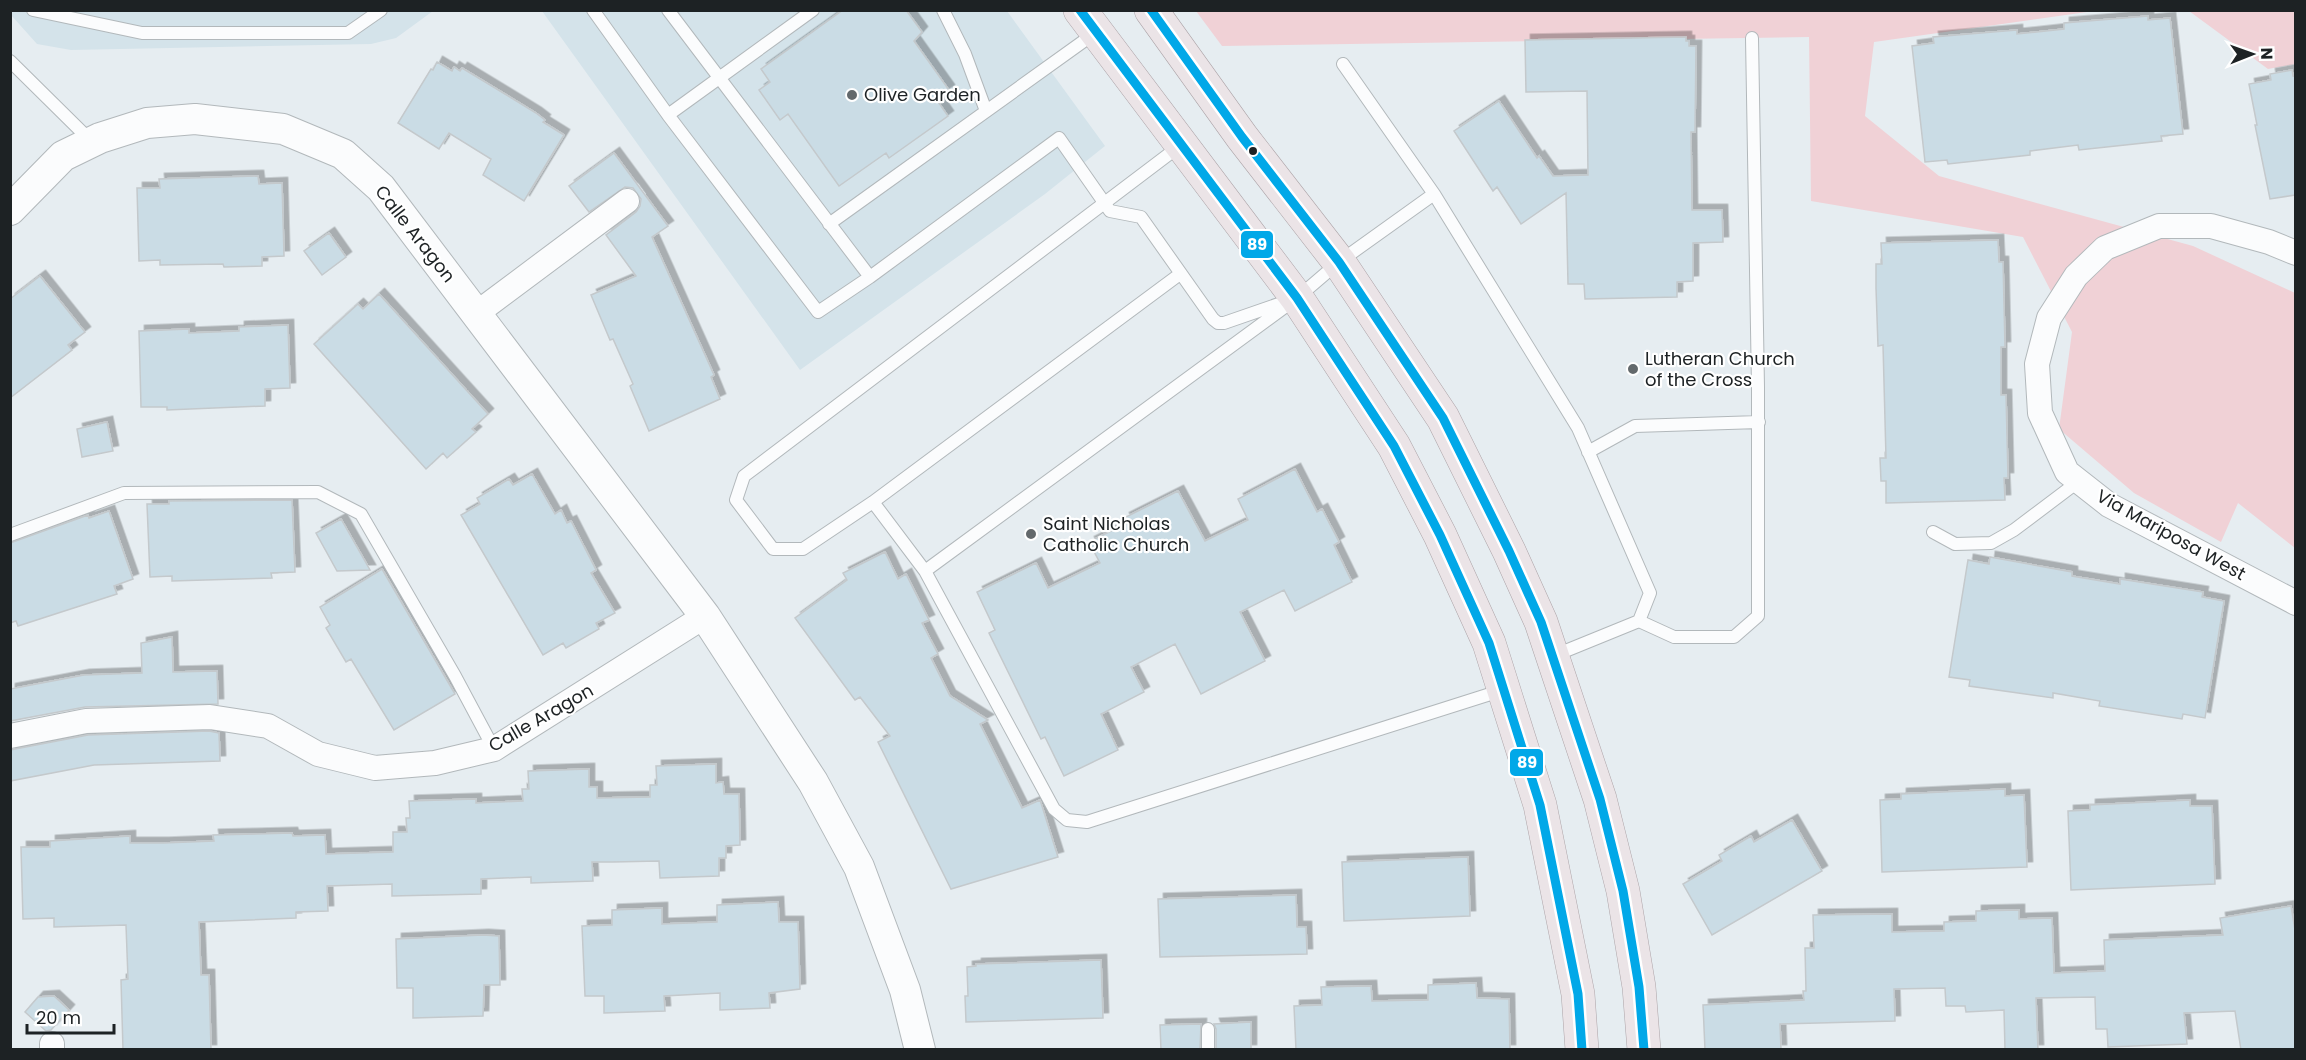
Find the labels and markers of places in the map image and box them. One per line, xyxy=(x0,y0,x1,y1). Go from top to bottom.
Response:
place label: Olive Garden xyxy=(864,82,981,107)
marker: Olive Garden xyxy=(845,88,859,102)
unlabelled marker xyxy=(1247,145,1259,157)
place label: Lutheran Church of the Cross xyxy=(1645,346,1795,392)
marker: Lutheran Church of the Cross xyxy=(1626,362,1640,376)
place label: Saint Nicholas Catholic Church xyxy=(1043,511,1189,557)
marker: Saint Nicholas Catholic Church xyxy=(1024,527,1038,541)

